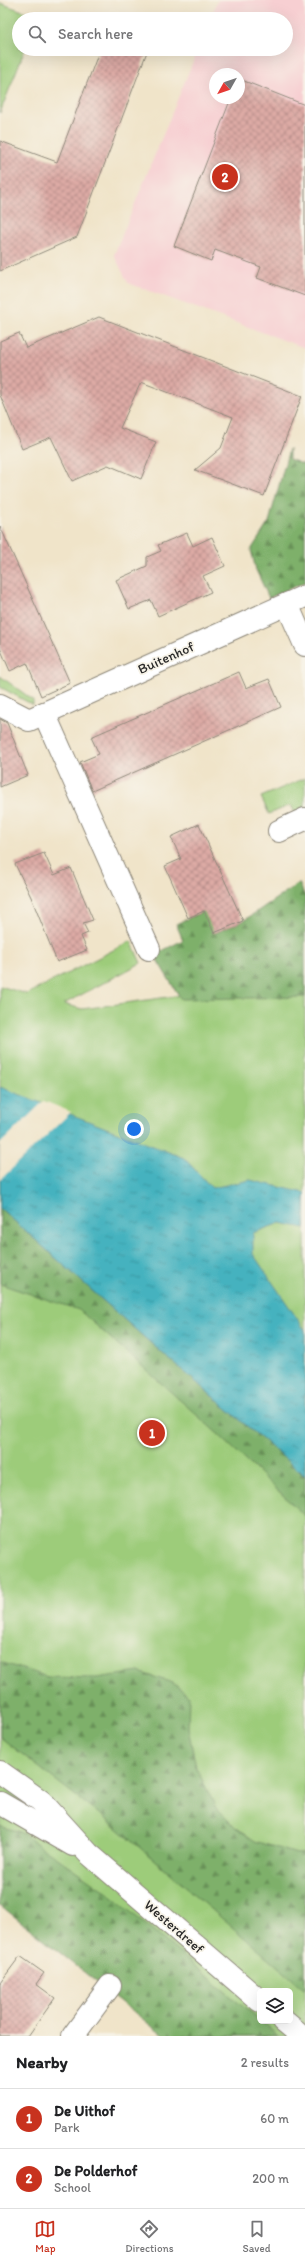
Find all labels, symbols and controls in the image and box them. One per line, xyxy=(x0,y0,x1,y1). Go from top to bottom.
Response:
search box xyxy=(12,12,293,56)
icon: search xyxy=(26,23,48,45)
text: Search here xyxy=(58,25,133,43)
north arrow xyxy=(209,68,245,104)
pin: 2 xyxy=(212,162,238,192)
street label: Buitenhof xyxy=(135,638,197,678)
your location xyxy=(124,1119,144,1139)
pin: 1 xyxy=(139,1418,165,1448)
street label: Westerdreef xyxy=(141,1896,208,1958)
map controls xyxy=(257,1988,293,2024)
button: layers xyxy=(257,1988,293,2024)
text: Nearby xyxy=(16,2052,68,2072)
text: 2 results xyxy=(241,2055,289,2070)
text: De Uithof xyxy=(54,2102,115,2120)
text: 1 xyxy=(26,2111,32,2126)
text: 60 m xyxy=(260,2111,289,2126)
text: Park xyxy=(54,2120,80,2135)
text: De Polderhof xyxy=(54,2162,138,2180)
text: 2 xyxy=(26,2171,32,2186)
text: 200 m xyxy=(252,2171,289,2186)
text: School xyxy=(54,2180,91,2195)
tab: Map xyxy=(34,2218,56,2255)
tab: Directions xyxy=(125,2218,174,2255)
tab: Saved xyxy=(242,2218,271,2255)

